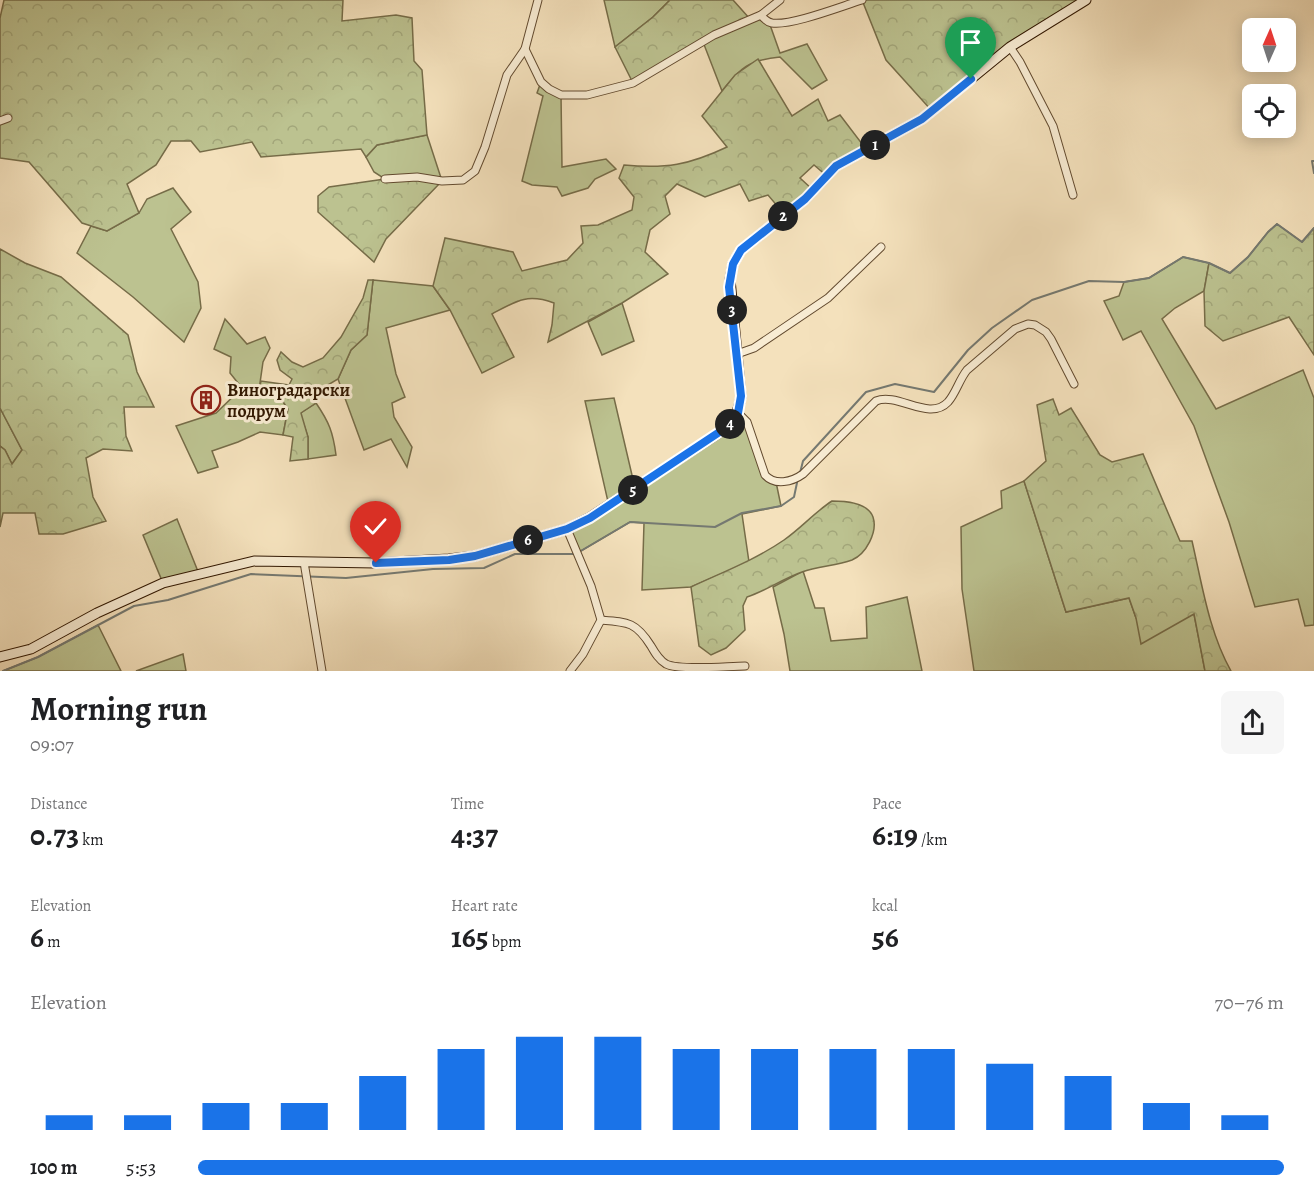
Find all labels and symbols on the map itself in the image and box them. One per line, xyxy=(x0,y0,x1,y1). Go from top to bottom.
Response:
pin xyxy=(945,17,996,79)
north arrow xyxy=(1242,18,1296,72)
pin: 1 xyxy=(860,130,890,160)
pin: 2 xyxy=(768,201,798,231)
pin: 3 xyxy=(717,295,747,325)
place label: Виноградарски подрум xyxy=(227,378,351,423)
building icon: Виноградарски подрум xyxy=(190,384,222,416)
pin: 4 xyxy=(715,409,745,439)
pin: 5 xyxy=(618,475,648,505)
pin xyxy=(350,501,401,563)
pin: 6 xyxy=(513,525,543,555)

